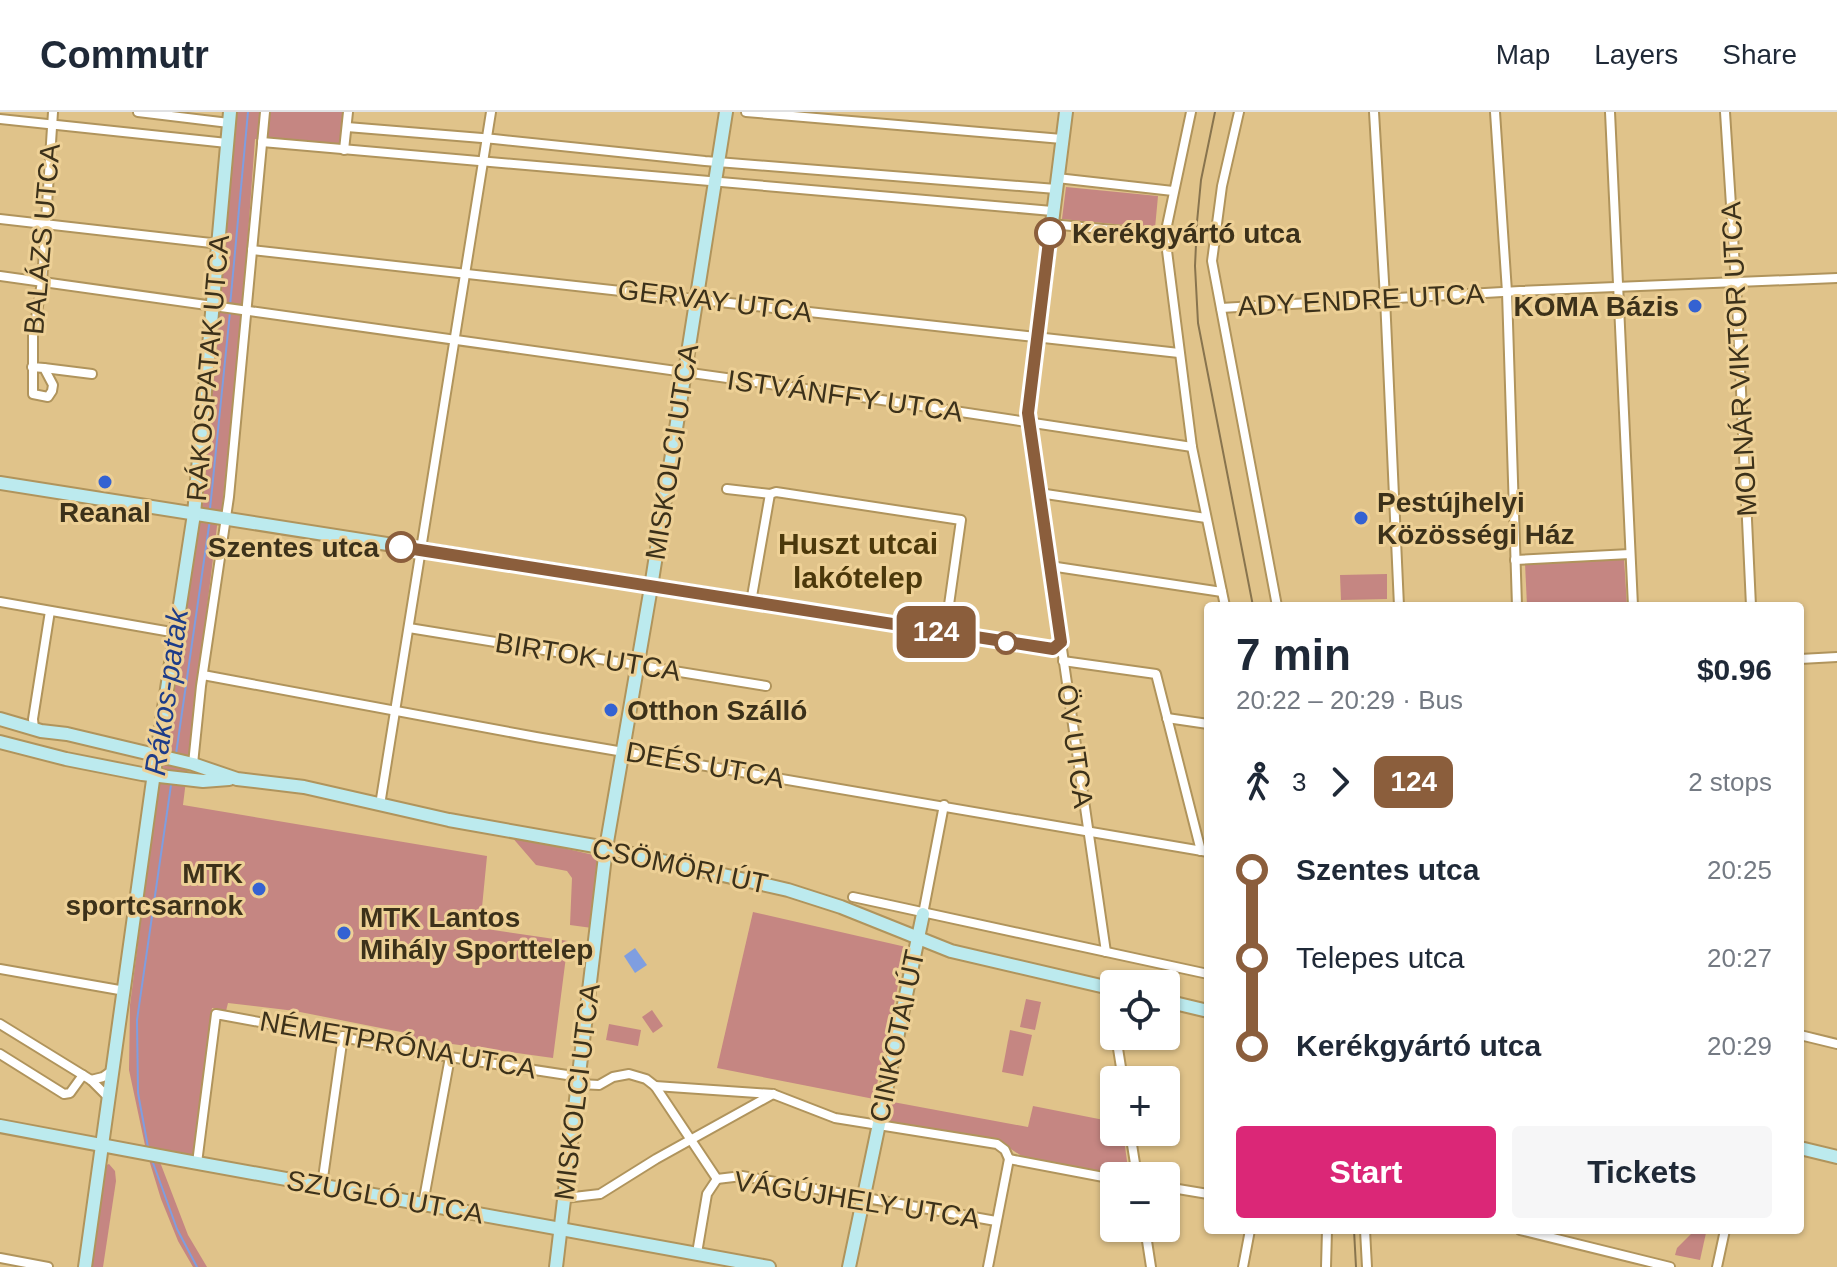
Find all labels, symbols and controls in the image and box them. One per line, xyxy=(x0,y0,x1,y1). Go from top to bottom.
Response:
text: Commutr xyxy=(40,34,209,76)
text: Map xyxy=(1496,39,1550,70)
text: Layers xyxy=(1594,39,1678,70)
text: Share xyxy=(1722,39,1797,70)
street label: BALÁZS UTCA xyxy=(18,142,66,336)
street label: MOLNÁR VIKTOR UTCA xyxy=(1715,200,1763,517)
marker: Kerékgyártó utca xyxy=(1035,218,1065,248)
place label: Kerékgyártó utca xyxy=(1072,218,1301,249)
street label: RÁKOSPATAK UTCA xyxy=(181,233,235,503)
street label: GERVAY UTCA xyxy=(616,274,814,328)
street label: ADY ENDRE UTCA xyxy=(1237,278,1485,322)
place label: KOMA Bázis xyxy=(1514,291,1679,322)
marker: KOMA Bázis xyxy=(1686,297,1704,315)
street label: MISKOLCI UTCA xyxy=(640,342,704,562)
street label: ISTVÁNFFY UTCA xyxy=(725,364,965,428)
marker: Reanal xyxy=(96,473,114,491)
place label: Pestújhelyi Közösségi Ház xyxy=(1377,487,1575,550)
place label: Reanal xyxy=(59,497,151,528)
marker: Pestújhelyi Közösségi Ház xyxy=(1352,509,1370,527)
district label: Huszt utcai lakótelep xyxy=(778,527,938,594)
place label: Szentes utca xyxy=(208,532,379,563)
marker: Szentes utca xyxy=(386,532,416,562)
water label: Rákos-patak xyxy=(138,604,194,778)
line badge: 124 xyxy=(890,606,982,658)
text: 124 xyxy=(913,616,959,647)
street label: BIRTOK UTCA xyxy=(493,627,683,687)
text: 7 min xyxy=(1236,630,1351,679)
unlabelled marker xyxy=(995,632,1017,654)
text: $0.96 xyxy=(1697,653,1772,686)
street label: ÖV UTCA xyxy=(1051,682,1099,810)
text: 20:22 – 20:29 · Bus xyxy=(1236,685,1463,715)
place label: Otthon Szálló xyxy=(627,695,807,726)
marker: Otthon Szálló xyxy=(602,701,620,719)
street label: DEÉS UTCA xyxy=(623,736,787,794)
icon: walk xyxy=(1236,760,1280,804)
icon: forward xyxy=(1318,760,1362,804)
text: 124 xyxy=(1390,766,1437,797)
text: 3 xyxy=(1292,767,1306,797)
text: 2 stops xyxy=(1688,767,1772,797)
street label: CSÖMÖRI ÚT xyxy=(589,832,771,900)
text: Szentes utca xyxy=(1296,853,1479,886)
text: 20:25 xyxy=(1707,855,1772,885)
place label: MTK sportcsarnok xyxy=(66,858,243,921)
marker: MTK sportcsarnok xyxy=(250,880,268,898)
place label: MTK Lantos Mihály Sporttelep xyxy=(360,902,593,965)
marker: MTK Lantos Mihály Sporttelep xyxy=(335,924,353,942)
text: Telepes utca xyxy=(1296,941,1464,974)
text: 20:27 xyxy=(1707,943,1772,973)
street label: CINKOTAI ÚT xyxy=(864,947,930,1125)
map controls xyxy=(1100,970,1180,1242)
button: locate xyxy=(1100,970,1180,1050)
street label: MISKOLCI UTCA xyxy=(548,982,606,1202)
street label: NÉMETPRÓNA UTCA xyxy=(257,1005,539,1085)
text: Kerékgyártó utca xyxy=(1296,1029,1541,1062)
text: 20:29 xyxy=(1707,1031,1772,1061)
button: + xyxy=(1100,1066,1180,1146)
button: Start xyxy=(1236,1126,1496,1218)
button: Tickets xyxy=(1512,1126,1772,1218)
button: − xyxy=(1100,1162,1180,1242)
street label: SZUGLÓ UTCA xyxy=(284,1164,486,1230)
street label: VÁGÚJHELY UTCA xyxy=(732,1165,982,1235)

